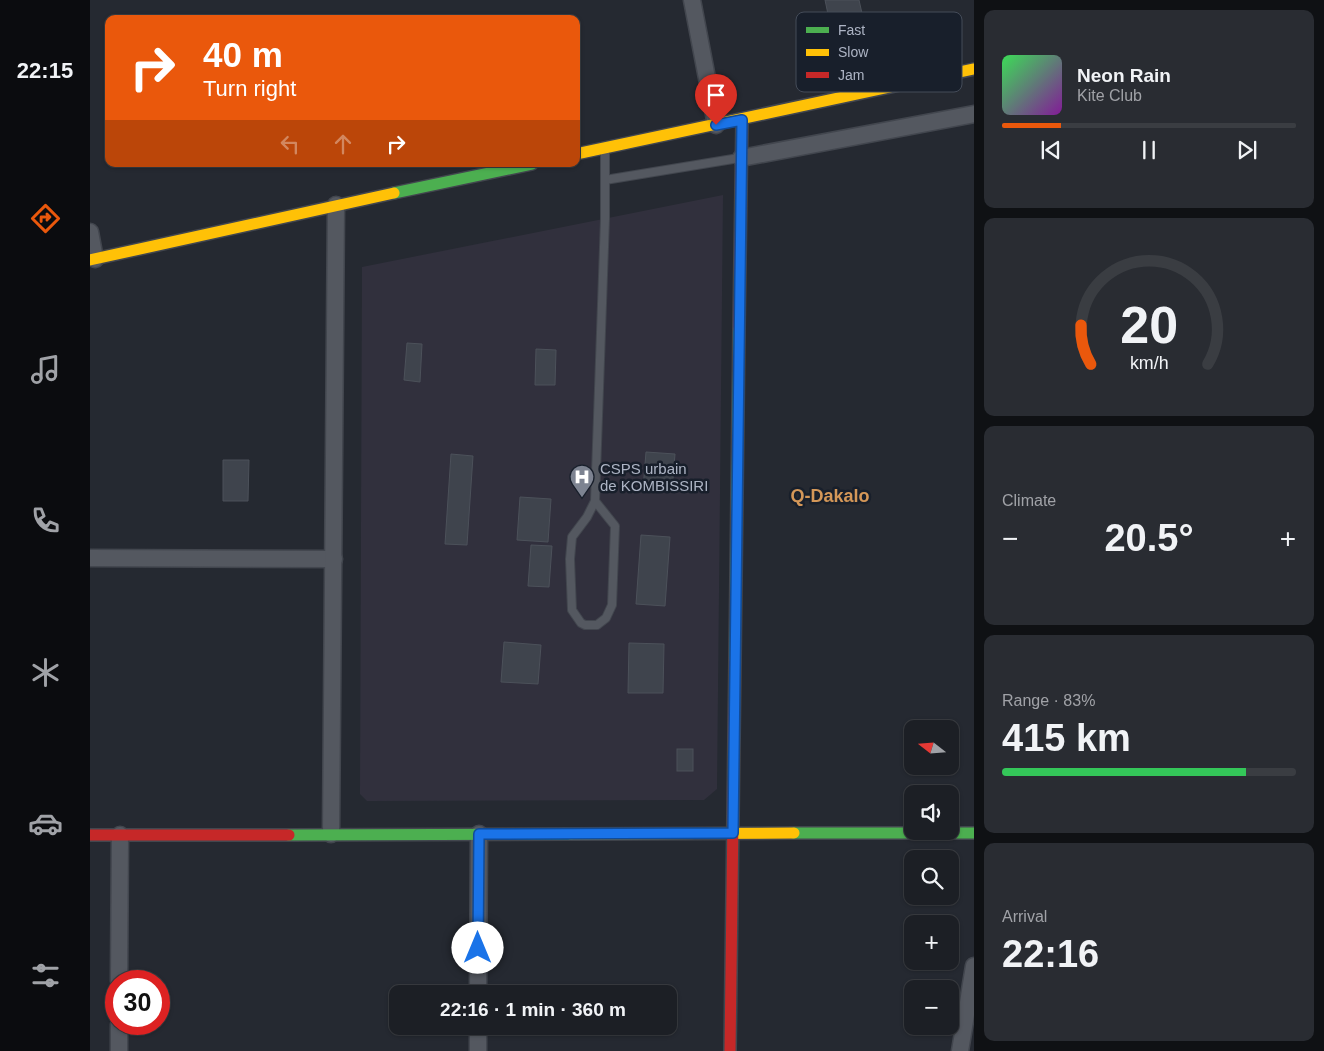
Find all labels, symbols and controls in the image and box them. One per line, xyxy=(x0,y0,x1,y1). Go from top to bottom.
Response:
legend xyxy=(796,12,962,92)
text: Fast xyxy=(838,22,865,38)
icon: right xyxy=(120,35,185,100)
text: 40 m xyxy=(203,35,283,74)
text: Slow xyxy=(838,44,869,60)
text: 22:15 xyxy=(17,58,73,83)
text: Neon Rain xyxy=(1077,65,1171,86)
text: Jam xyxy=(838,67,864,83)
pin xyxy=(695,74,737,125)
text: Turn right xyxy=(203,76,296,101)
icon: arrive xyxy=(702,81,730,109)
text: Kite Club xyxy=(1077,87,1142,104)
icon: left xyxy=(276,130,304,158)
icon: ahead xyxy=(329,130,357,158)
icon: right xyxy=(382,130,410,158)
icon: previous xyxy=(1037,136,1065,164)
icon: pause xyxy=(1135,136,1163,164)
icon: next xyxy=(1233,136,1261,164)
icon: directions xyxy=(28,201,63,236)
text: 20 xyxy=(1120,296,1178,354)
icon: music xyxy=(28,352,63,387)
text: km/h xyxy=(1130,353,1168,373)
place label: CSPS urbain de KOMBISSIRI xyxy=(600,460,708,494)
hospital icon: CSPS urbain de KOMBISSIRI xyxy=(569,464,595,498)
district label: Q-Dakalo xyxy=(790,486,870,506)
text: Climate xyxy=(1002,492,1056,509)
icon: phone xyxy=(28,503,63,538)
text: 20.5° xyxy=(1104,517,1194,559)
text: − xyxy=(1002,523,1018,554)
text: + xyxy=(1280,523,1296,554)
icon: climate xyxy=(28,655,63,690)
text: Range · 83% xyxy=(1002,692,1095,709)
text: 415 km xyxy=(1002,717,1131,759)
north arrow xyxy=(904,720,959,775)
map controls xyxy=(904,720,959,1035)
button: sound xyxy=(904,785,959,840)
icon: car xyxy=(28,806,63,841)
button: search xyxy=(904,850,959,905)
text: Arrival xyxy=(1002,908,1047,925)
button: + xyxy=(904,915,959,970)
position arrow xyxy=(451,921,503,973)
text: 22:16 xyxy=(1002,933,1099,975)
icon: filters xyxy=(28,958,63,993)
speed limit sign: 30 xyxy=(105,970,170,1035)
button: − xyxy=(904,980,959,1035)
text: 22:16 · 1 min · 360 m xyxy=(440,999,626,1020)

